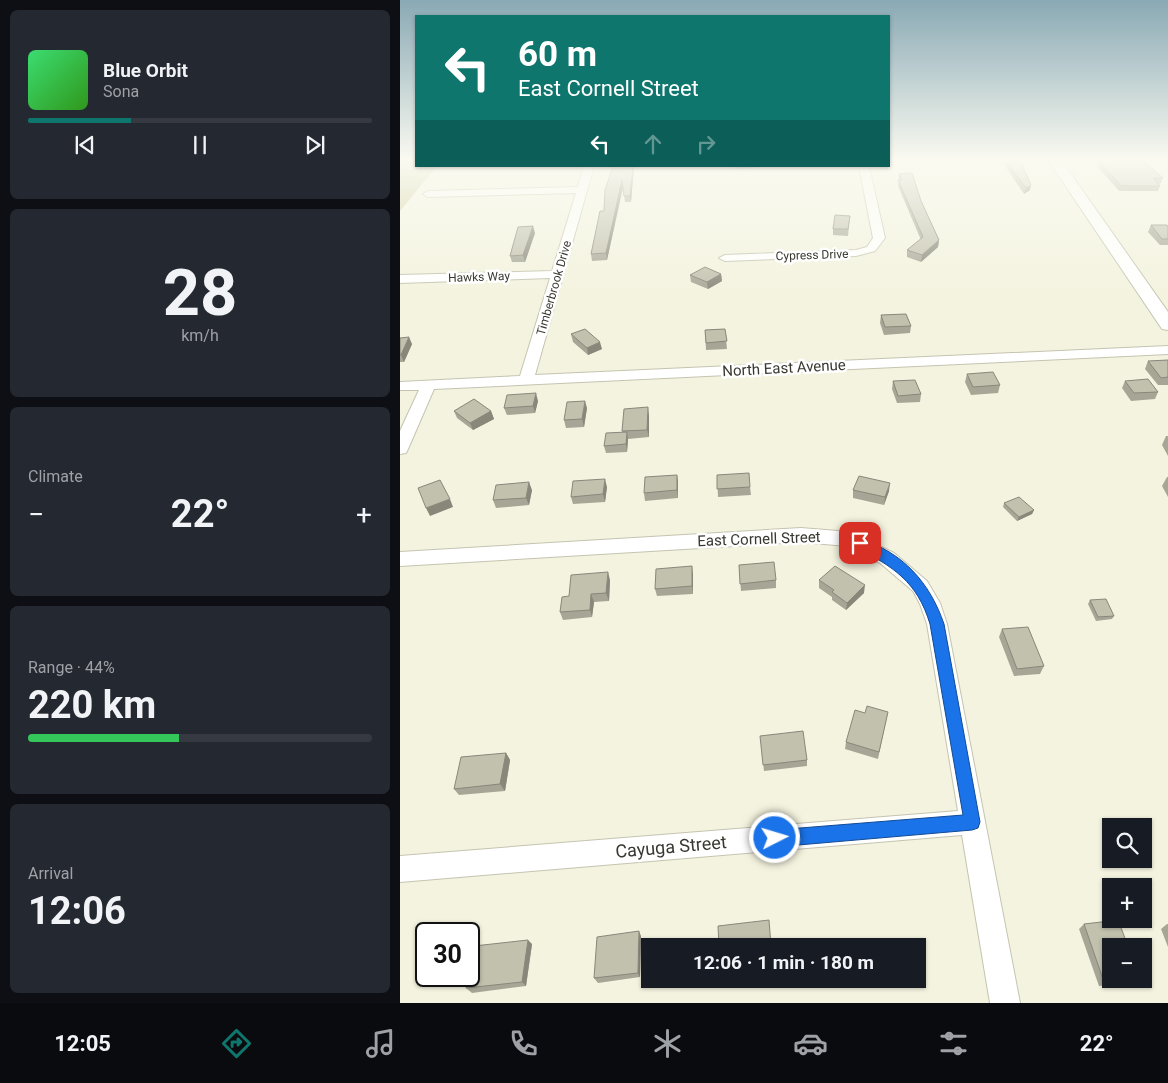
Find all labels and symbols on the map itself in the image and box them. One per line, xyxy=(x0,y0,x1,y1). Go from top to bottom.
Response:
street label: Timberbrook Drive xyxy=(534,239,574,337)
street label: Cypress Drive xyxy=(775,247,849,263)
street label: Hawks Way xyxy=(448,269,511,285)
street label: North East Avenue xyxy=(722,356,846,380)
pin xyxy=(839,522,881,564)
street label: East Cornell Street xyxy=(697,528,821,550)
position arrow xyxy=(748,811,800,863)
street label: Cayuga Street xyxy=(614,831,728,862)
speed limit sign: 30 xyxy=(415,922,480,987)

